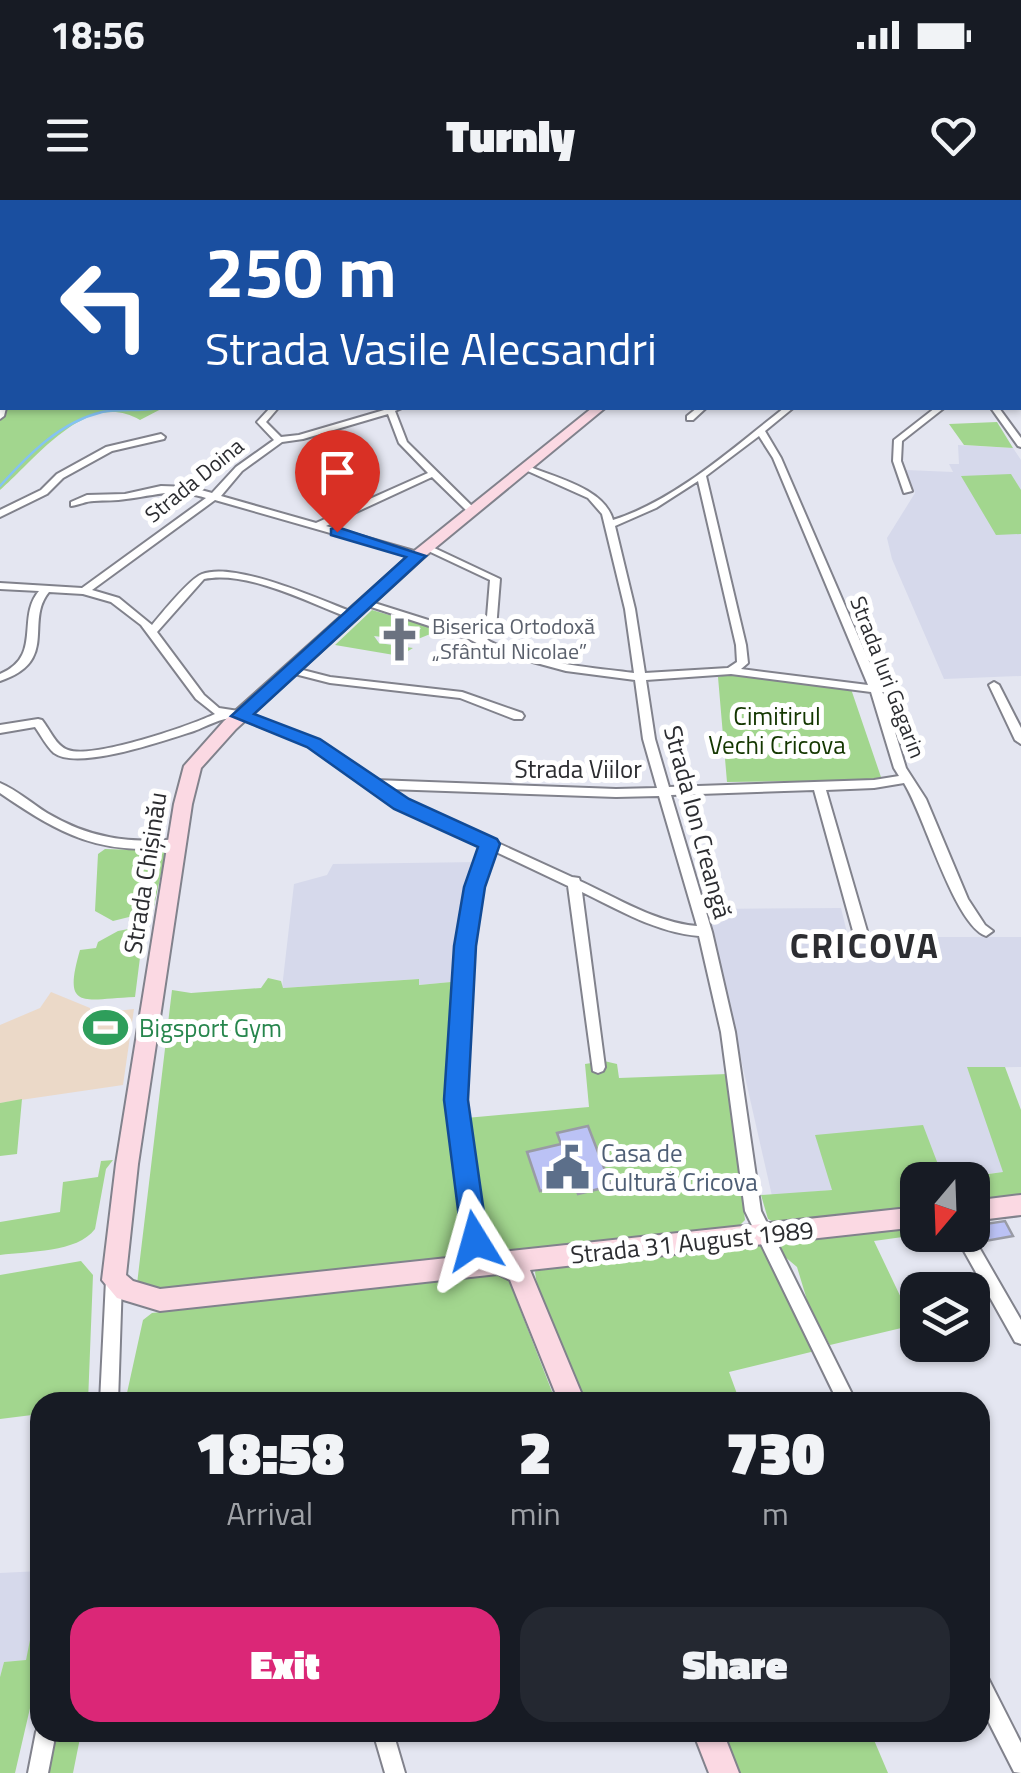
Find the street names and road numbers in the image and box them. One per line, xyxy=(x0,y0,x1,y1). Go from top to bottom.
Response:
street label: Strada Doina xyxy=(137,429,251,531)
street label: Strada Iuri Gagarin xyxy=(841,591,935,763)
street label: Strada Ion Creangă xyxy=(654,721,742,923)
street label: Strada Viilor xyxy=(514,750,642,788)
street label: Strada Chișinău xyxy=(113,789,177,957)
street label: Strada 31 August 1989 xyxy=(569,1210,815,1274)

